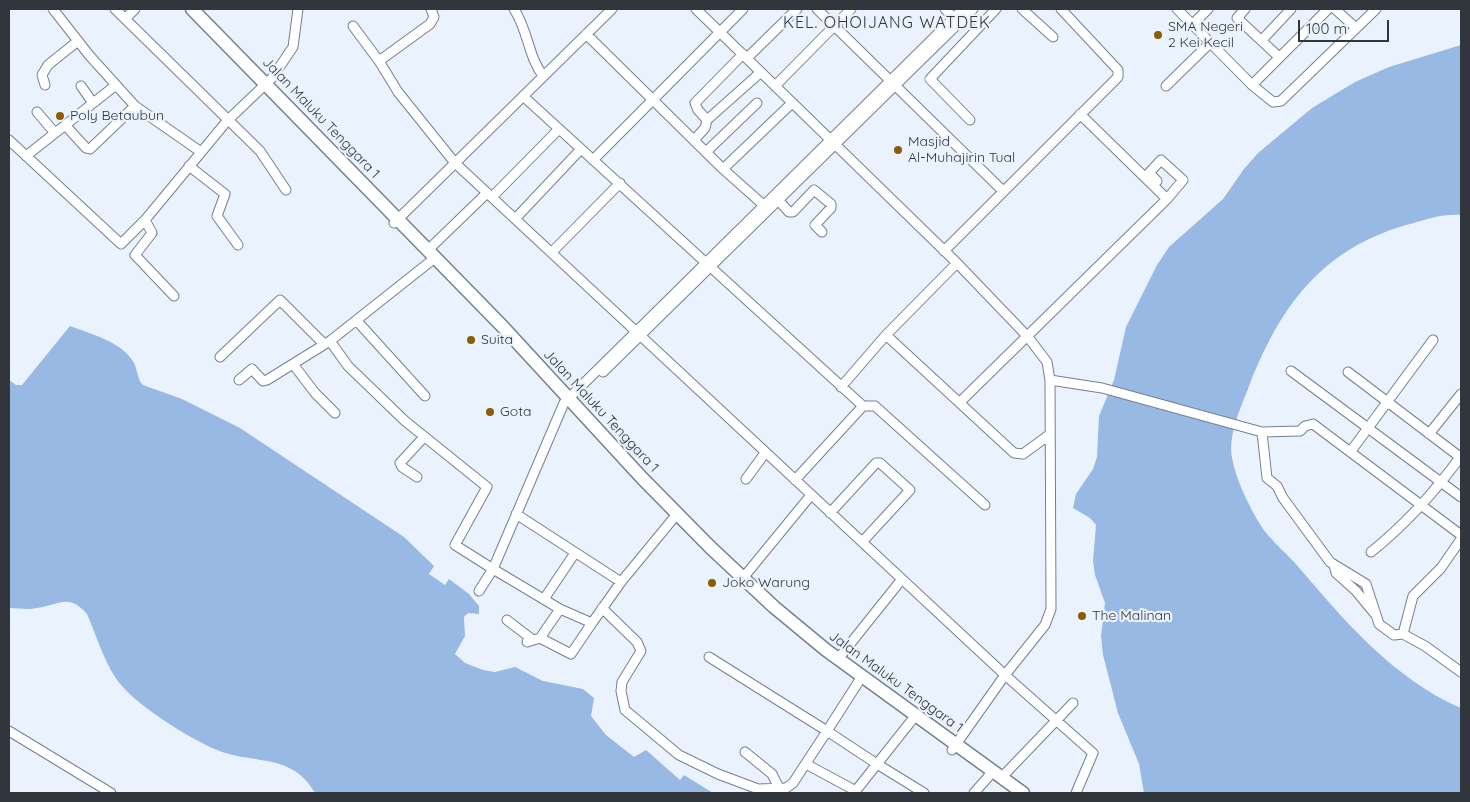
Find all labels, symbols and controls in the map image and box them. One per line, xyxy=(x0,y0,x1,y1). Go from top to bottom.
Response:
scale bar xyxy=(1300,10,1391,42)
district label: KEL. OHOIJANG WATDEK xyxy=(781,13,993,33)
place label: SMA Negeri 2 Kei Kecil xyxy=(1168,19,1243,52)
text: 100 m xyxy=(1306,19,1347,38)
marker: SMA Negeri 2 Kei Kecil xyxy=(1152,29,1164,41)
street label: Jalan Maluku Tenggara 1 xyxy=(259,54,383,182)
place label: Poly Betaubun xyxy=(70,108,164,124)
marker: Poly Betaubun xyxy=(54,110,66,122)
place label: Masjid Al-Muhajirin Tual xyxy=(908,134,1015,166)
marker: Masjid Al-Muhajirin Tual xyxy=(892,144,904,156)
place label: Suita xyxy=(481,332,513,348)
marker: Suita xyxy=(465,334,477,346)
street label: Jalan Maluku Tenggara 1 xyxy=(540,346,662,476)
place label: Gota xyxy=(500,404,531,420)
marker: Gota xyxy=(484,406,496,418)
place label: Joko Warung xyxy=(722,575,810,591)
marker: Joko Warung xyxy=(706,577,718,589)
place label: The Malinan xyxy=(1092,608,1171,624)
marker: The Malinan xyxy=(1076,610,1088,622)
street label: Jalan Maluku Tenggara 1 xyxy=(826,628,966,736)

